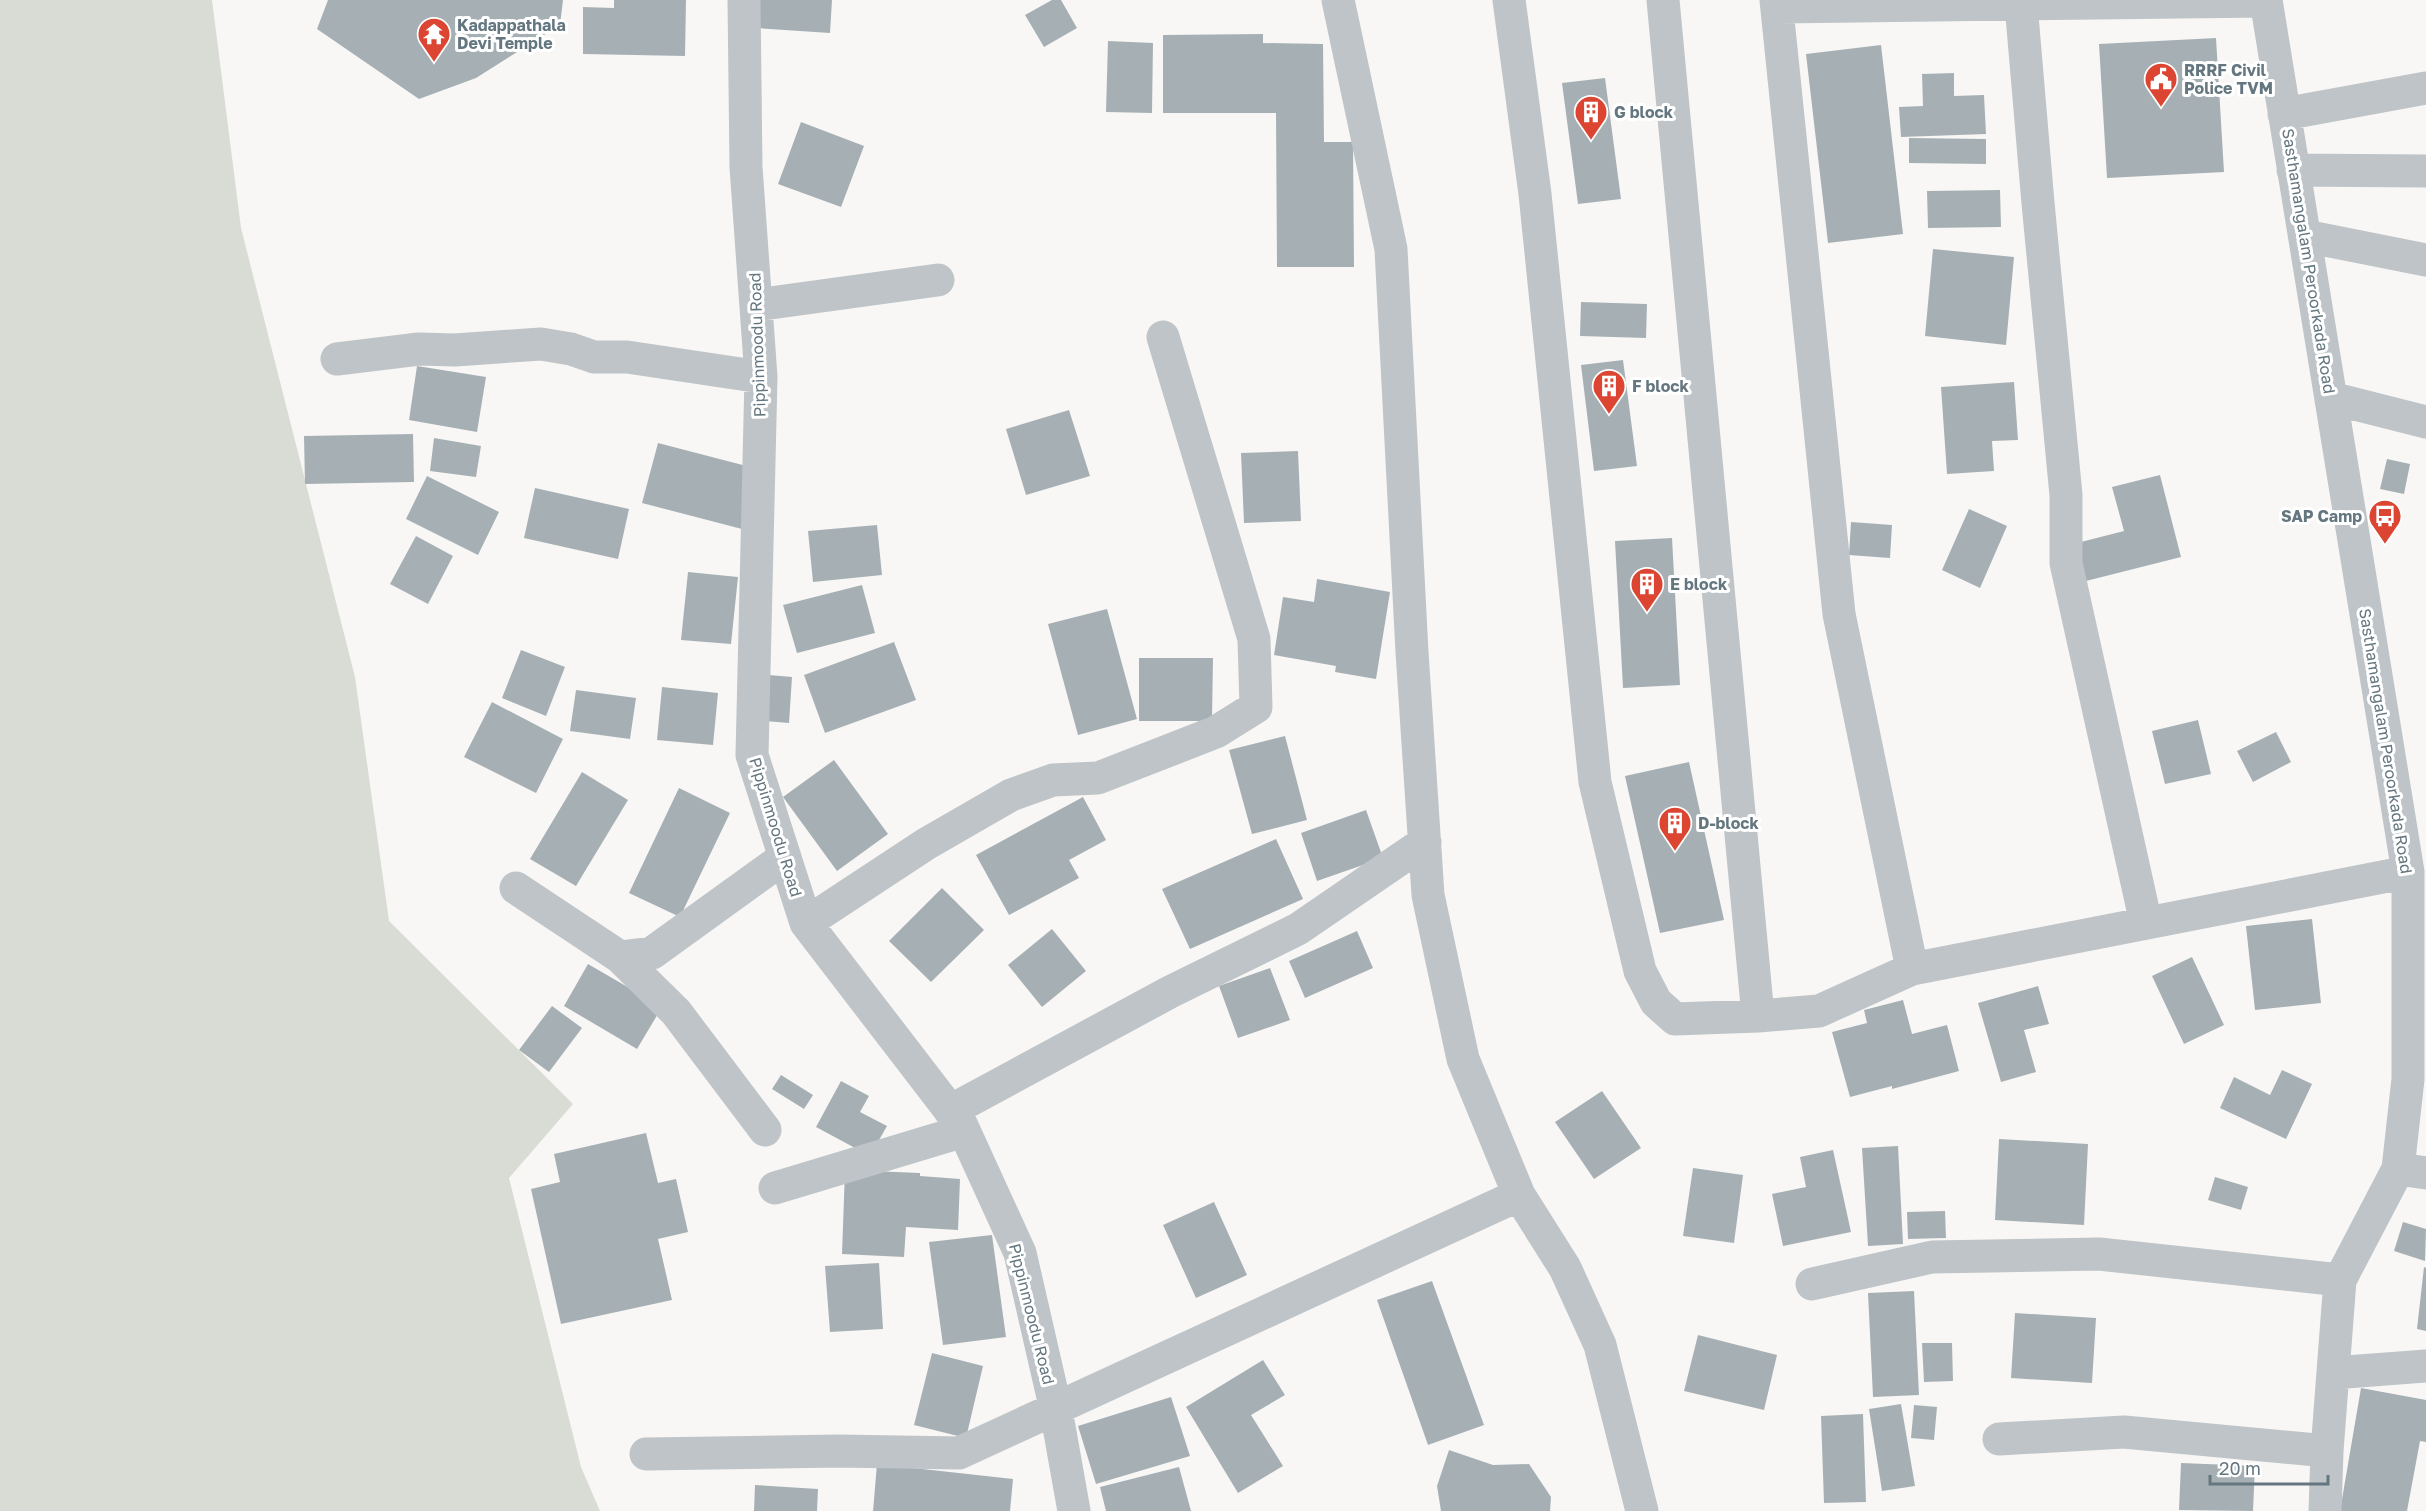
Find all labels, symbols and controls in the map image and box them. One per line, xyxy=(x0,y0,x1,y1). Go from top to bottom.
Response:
place label: Kadappathala Devi Temple xyxy=(457,15,566,53)
temple icon: Kadappathala Devi Temple xyxy=(416,16,452,63)
place label: RRRF Civil Police TVM xyxy=(2184,60,2273,98)
public building icon: RRRF Civil Police TVM xyxy=(2143,61,2179,108)
building icon: G block xyxy=(1573,94,1609,141)
place label: G block xyxy=(1614,102,1674,122)
street label: Sasthamangalam Peroorkada Road xyxy=(2278,127,2340,395)
street label: Pippinmoodu Road xyxy=(744,272,770,418)
building icon: F block xyxy=(1591,368,1627,415)
place label: F block xyxy=(1632,376,1689,396)
bus stop icon: SAP Camp xyxy=(2367,498,2403,545)
place label: SAP Camp xyxy=(2281,506,2362,526)
building icon: E block xyxy=(1629,566,1665,613)
place label: E block xyxy=(1670,574,1728,594)
street label: Sasthamangalam Peroorkada Road xyxy=(2355,607,2417,875)
street label: Pippinmoodu Road xyxy=(745,755,807,899)
building icon: D-block xyxy=(1657,805,1693,852)
place label: D-block xyxy=(1698,813,1759,833)
street label: Pippinmoodu Road xyxy=(1005,1241,1059,1387)
scale bar xyxy=(2210,1448,2328,1486)
text: 20 m xyxy=(2219,1457,2261,1479)

